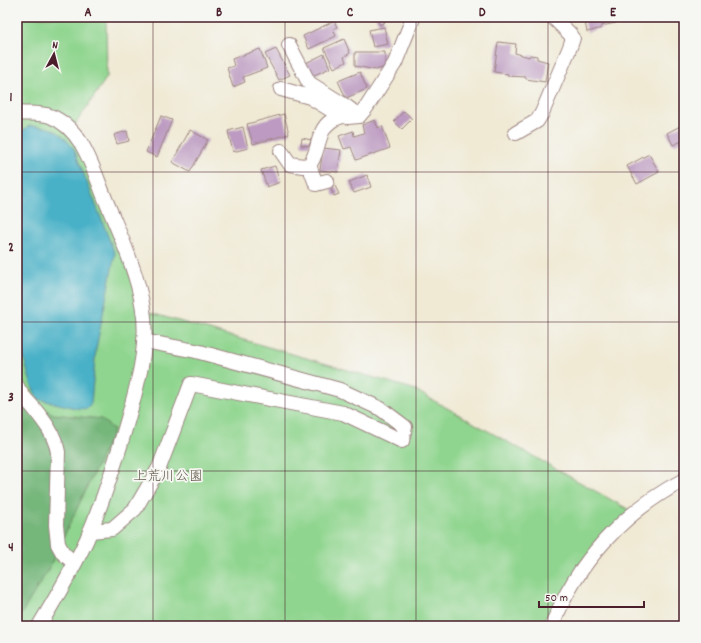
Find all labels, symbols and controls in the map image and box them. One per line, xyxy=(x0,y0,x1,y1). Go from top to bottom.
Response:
text: A xyxy=(84,4,92,23)
text: B xyxy=(216,4,222,23)
text: C xyxy=(347,4,354,23)
text: D xyxy=(479,4,486,23)
text: E xyxy=(610,4,617,23)
north arrow xyxy=(34,34,74,74)
text: N xyxy=(51,38,59,54)
text: 1 xyxy=(10,89,13,108)
text: 2 xyxy=(8,239,14,258)
text: 3 xyxy=(8,389,14,408)
park label: 上荒川公園 xyxy=(133,467,203,487)
text: 4 xyxy=(8,539,14,558)
scale bar xyxy=(539,583,644,609)
text: 50 m xyxy=(545,590,568,607)

